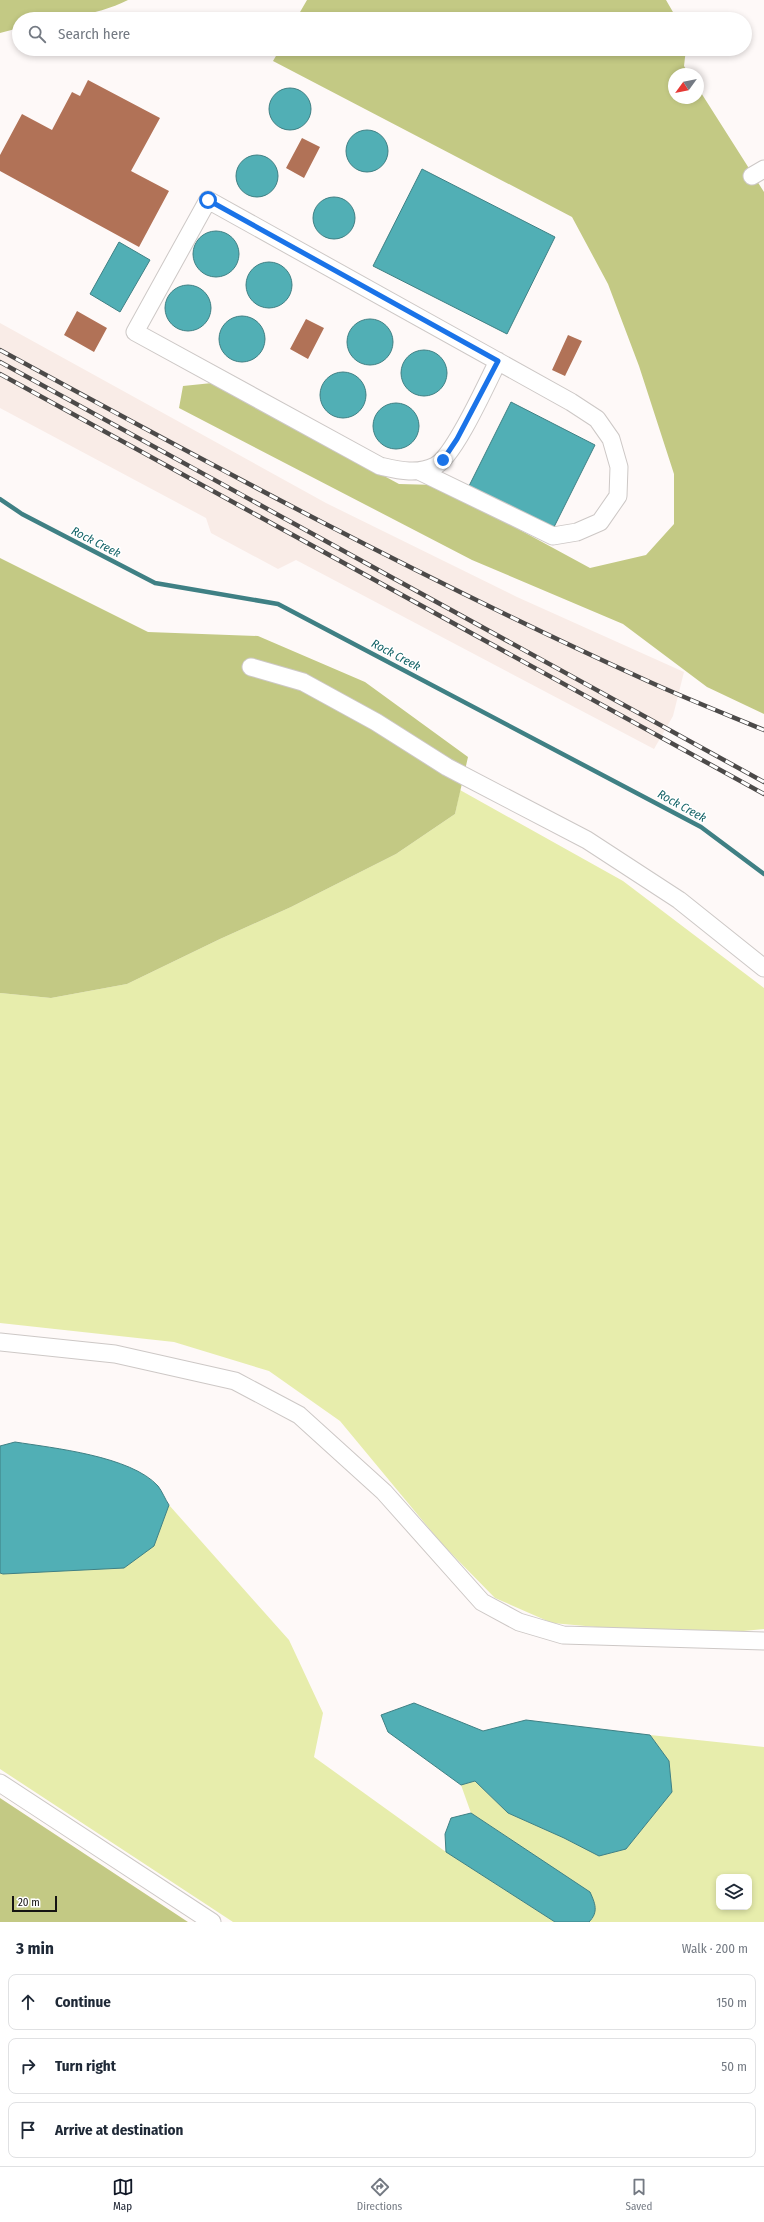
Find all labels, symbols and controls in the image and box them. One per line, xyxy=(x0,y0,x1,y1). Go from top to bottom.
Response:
search box xyxy=(12,12,752,56)
icon: search xyxy=(26,23,48,45)
text: Search here xyxy=(58,25,130,43)
north arrow xyxy=(668,68,704,104)
route start xyxy=(199,191,217,209)
route end xyxy=(434,451,452,469)
water label: Rock Creek xyxy=(69,524,123,560)
water label: Rock Creek xyxy=(369,636,423,674)
water label: Rock Creek xyxy=(655,787,709,825)
map controls xyxy=(716,1874,752,1910)
button: layers xyxy=(716,1874,752,1910)
scale bar xyxy=(12,1894,57,1913)
text: 20 m xyxy=(18,1896,40,1909)
text: 3 min xyxy=(16,1938,54,1959)
text: Walk · 200 m xyxy=(682,1941,748,1956)
icon: ahead xyxy=(17,1991,39,2013)
text: Continue xyxy=(55,1993,111,2011)
text: 150 m xyxy=(716,1995,747,2010)
icon: right xyxy=(17,2055,39,2077)
text: Turn right xyxy=(55,2057,116,2075)
text: 50 m xyxy=(721,2059,747,2074)
icon: arrive xyxy=(17,2119,39,2141)
text: Arrive at destination xyxy=(55,2121,183,2139)
tab: Map xyxy=(112,2176,134,2213)
tab: Directions xyxy=(357,2176,402,2213)
tab: Saved xyxy=(626,2176,652,2213)

